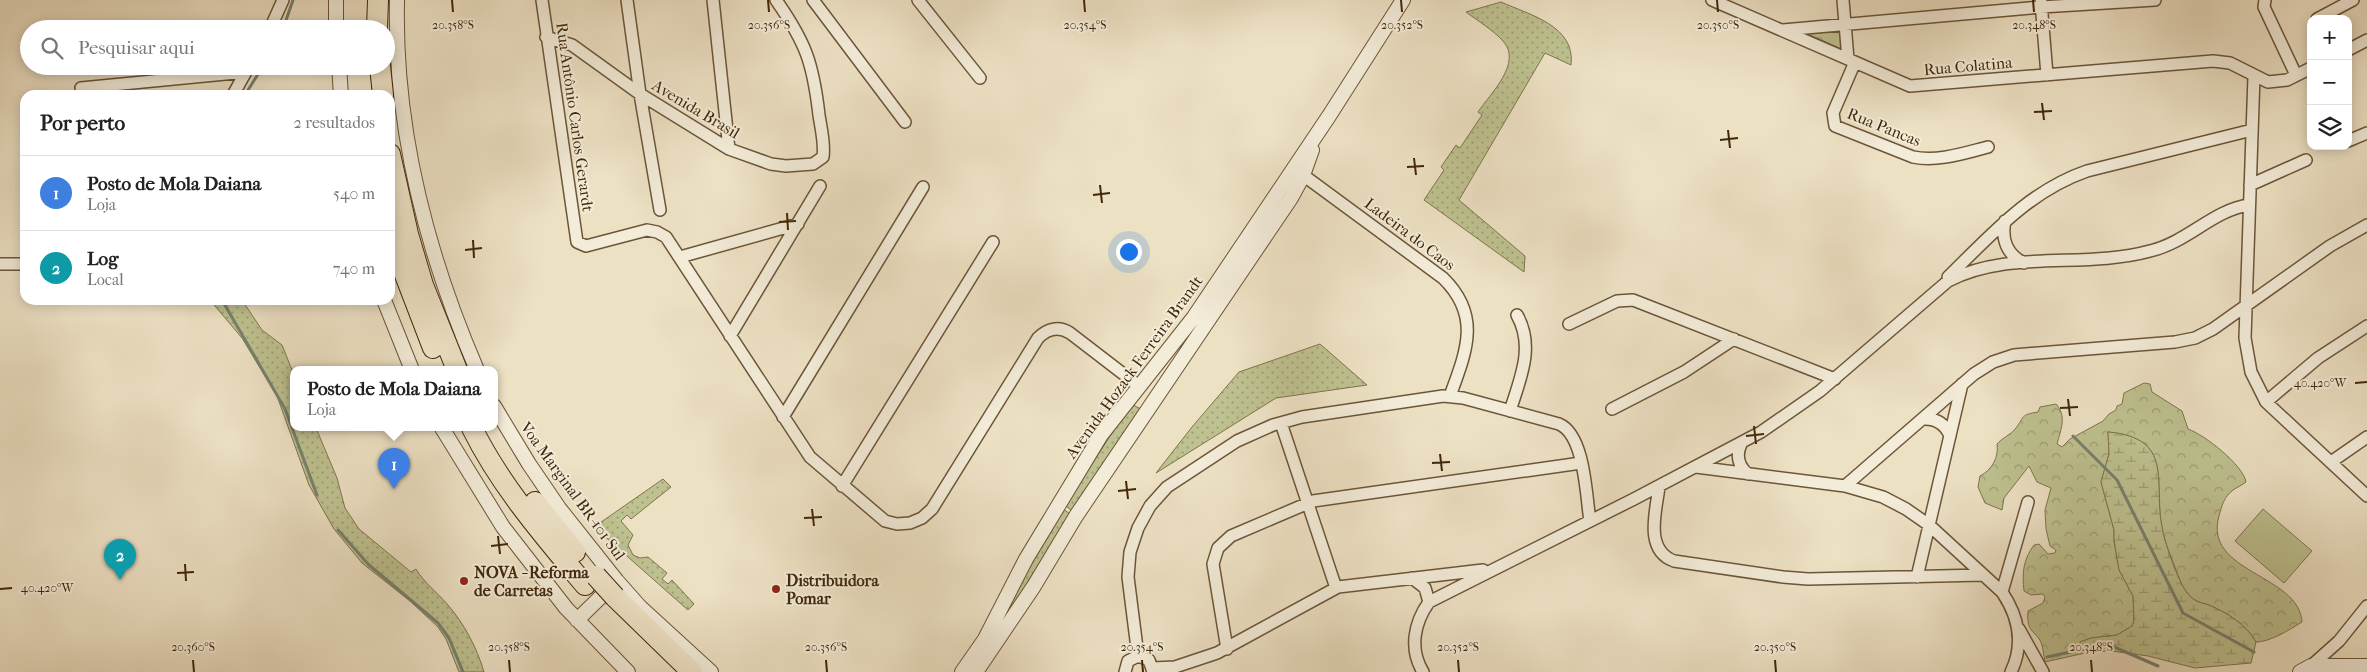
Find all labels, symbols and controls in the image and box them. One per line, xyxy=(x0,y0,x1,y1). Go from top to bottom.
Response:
map controls xyxy=(2307,15,2352,150)
button: + xyxy=(2307,15,2352,60)
text: 20.358°S xyxy=(432,18,474,32)
text: 20.356°S xyxy=(748,18,790,32)
text: 20.354°S xyxy=(1064,18,1106,32)
text: 20.352°S xyxy=(1381,18,1423,32)
text: 20.350°S xyxy=(1697,18,1739,32)
text: 20.348°S xyxy=(2012,18,2056,32)
search box xyxy=(20,20,395,75)
street label: Rua Antônio Carlos Gerardt xyxy=(552,21,598,213)
icon: search xyxy=(38,34,66,62)
text: Pesquisar aqui xyxy=(78,37,195,59)
street label: Rua Colatina xyxy=(1923,53,2014,79)
button: − xyxy=(2307,60,2352,105)
street label: Avenida Brasil xyxy=(648,75,744,143)
street label: Rua Pancas xyxy=(1844,104,1924,150)
button: layers xyxy=(2307,105,2352,150)
text: Por perto xyxy=(40,111,125,135)
text: 2 resultados xyxy=(294,113,375,132)
text: Posto de Mola Daiana xyxy=(87,173,261,195)
text: 1 xyxy=(53,184,59,203)
text: 540 m xyxy=(333,184,375,203)
street label: Ladeira do Caos xyxy=(1361,194,1459,274)
text: Loja xyxy=(87,195,116,214)
your location xyxy=(1116,239,1142,265)
text: Log xyxy=(87,248,118,270)
text: 2 xyxy=(52,259,60,278)
text: 740 m xyxy=(333,259,375,278)
text: Local xyxy=(87,270,124,289)
street label: Avenida Hozack Ferreira Brandt xyxy=(1061,272,1207,463)
popup xyxy=(290,366,498,431)
text: 40.420°W xyxy=(2294,376,2347,390)
text: Posto de Mola Daiana xyxy=(307,378,481,400)
text: Loja xyxy=(307,400,336,419)
street label: Voa Marginal BR-101 Sul xyxy=(516,417,630,564)
pin: 1 xyxy=(378,448,410,489)
pin: 2 xyxy=(104,539,136,580)
place label: NOVA - Reforma de Carretas xyxy=(474,563,590,600)
place label: Distribuidora Pomar xyxy=(786,571,879,608)
marker: NOVA - Reforma de Carretas xyxy=(458,575,470,587)
text: 40.420°W xyxy=(21,581,74,595)
marker: Distribuidora Pomar xyxy=(770,583,782,595)
text: 20.360°S xyxy=(171,640,215,654)
text: 20.358°S xyxy=(488,640,530,654)
text: 20.356°S xyxy=(805,640,847,654)
text: 20.354°S xyxy=(1121,640,1163,654)
text: 20.352°S xyxy=(1437,640,1479,654)
text: 20.350°S xyxy=(1754,640,1796,654)
text: 20.348°S xyxy=(2069,640,2113,654)

